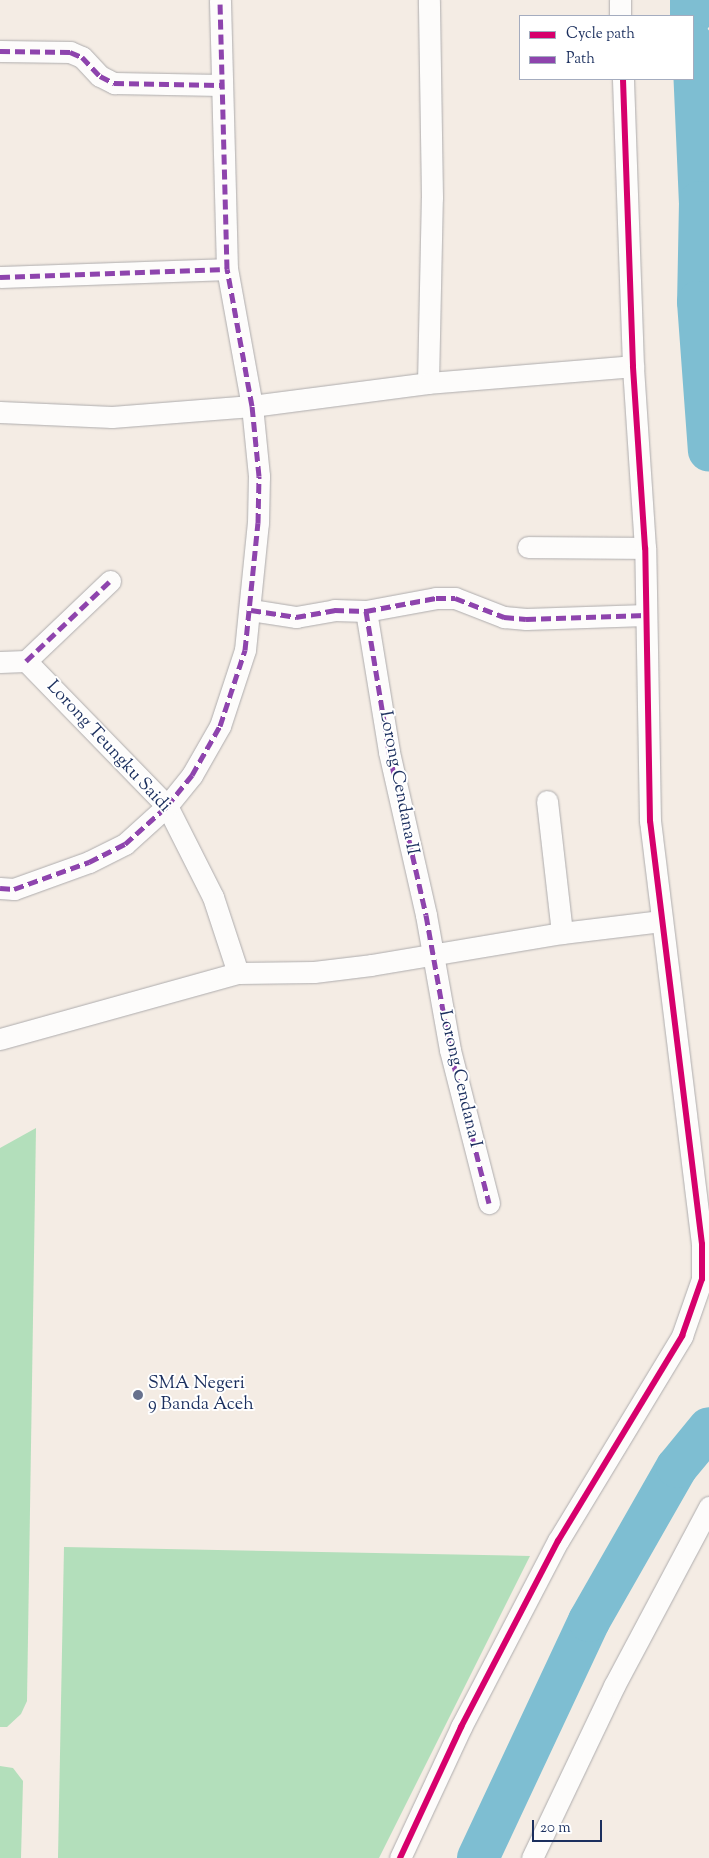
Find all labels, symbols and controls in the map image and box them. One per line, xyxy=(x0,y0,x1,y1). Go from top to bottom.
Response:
legend xyxy=(519,15,694,80)
text: Cycle path xyxy=(566,24,635,45)
text: Path xyxy=(566,49,595,70)
street label: Lorong Teungku Saidi xyxy=(41,677,175,817)
street label: Lorong Cendana II xyxy=(373,709,423,857)
street label: Lorong Cendana I xyxy=(433,1008,485,1150)
place label: SMA Negeri 9 Banda Aceh xyxy=(148,1374,254,1416)
marker: SMA Negeri 9 Banda Aceh xyxy=(132,1389,144,1401)
scale bar xyxy=(534,1810,604,1842)
text: 20 m xyxy=(540,1818,571,1839)

